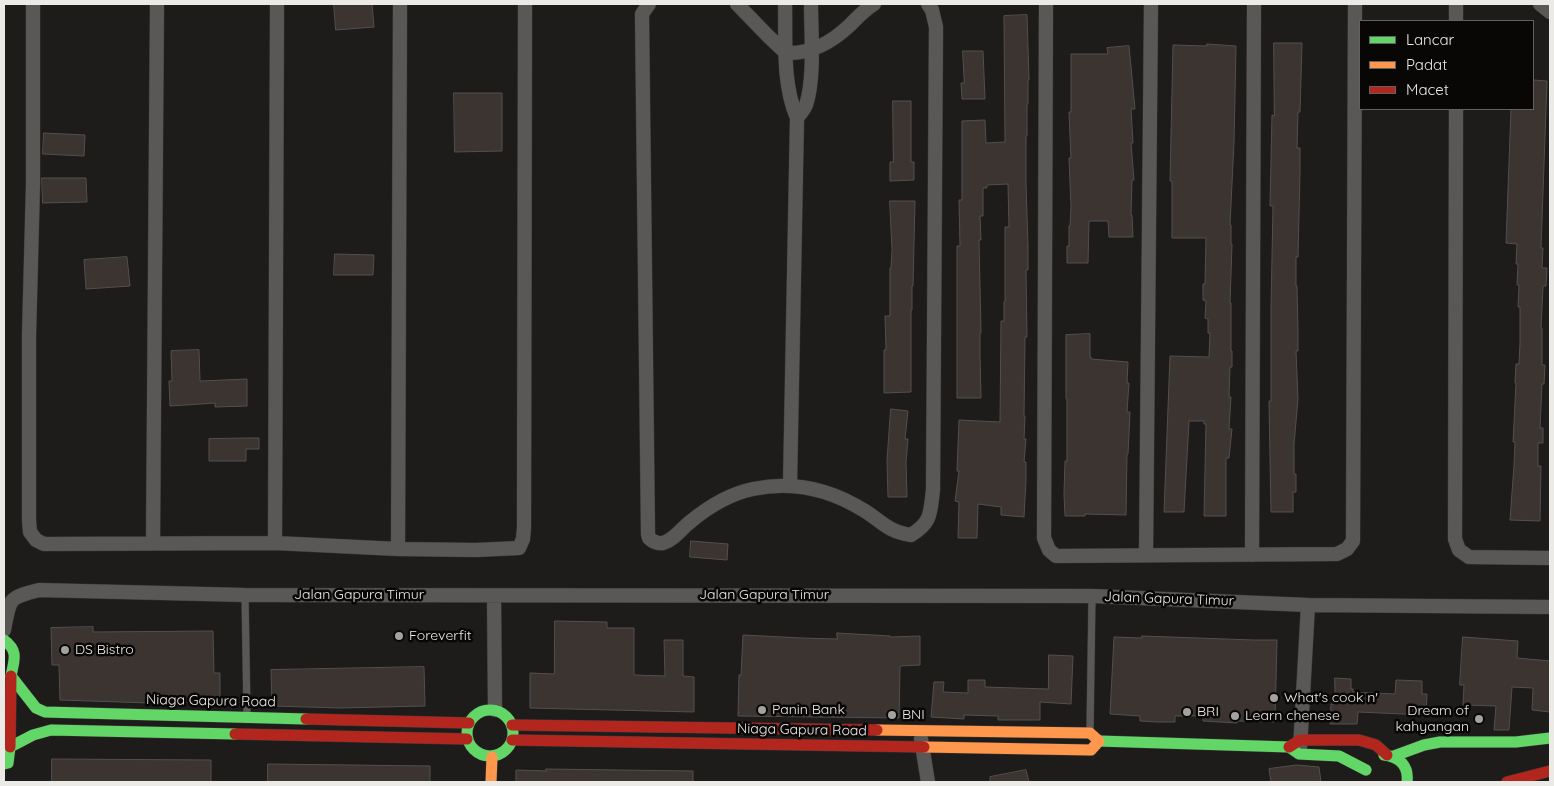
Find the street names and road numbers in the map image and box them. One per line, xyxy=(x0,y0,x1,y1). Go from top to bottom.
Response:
street label: Jalan Gapura Timur xyxy=(294,587,424,603)
street label: Jalan Gapura Timur xyxy=(699,587,829,603)
street label: Jalan Gapura Timur xyxy=(1104,588,1234,610)
street label: Niaga Gapura Road xyxy=(146,691,276,711)
street label: Niaga Gapura Road xyxy=(737,720,867,740)

